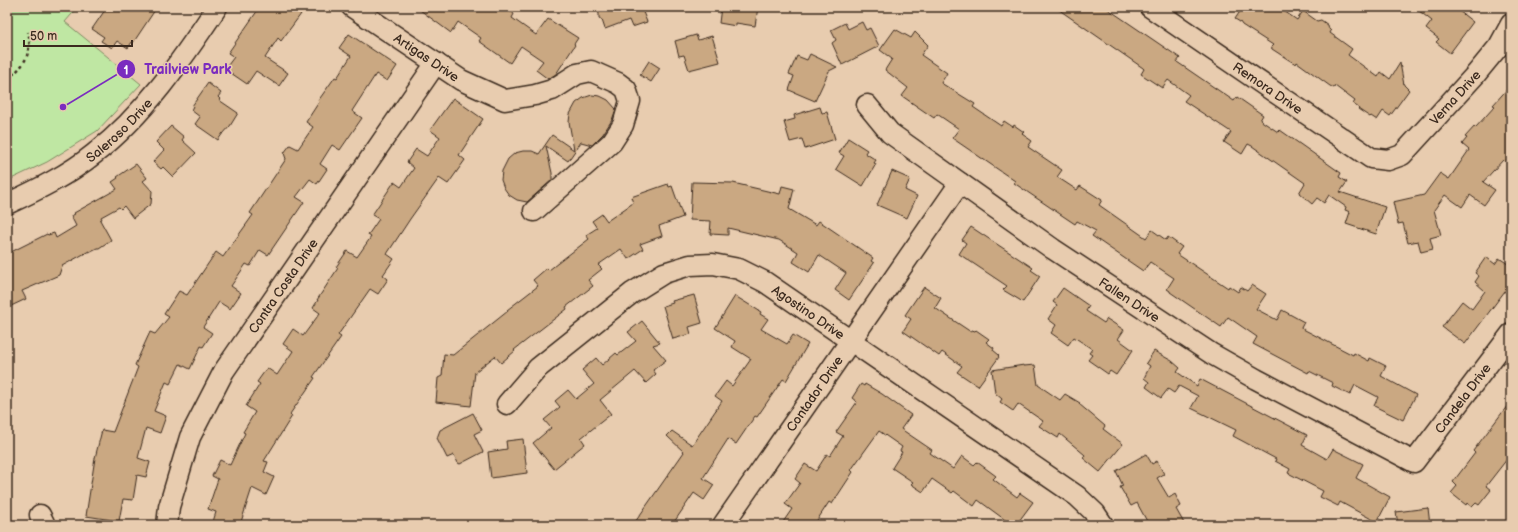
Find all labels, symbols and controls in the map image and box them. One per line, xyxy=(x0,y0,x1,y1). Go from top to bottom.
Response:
scale bar xyxy=(24,22,132,48)
text: 50 m xyxy=(30,29,57,44)
street label: Artigas Drive xyxy=(390,30,462,86)
callout: Trailview Park xyxy=(116,56,239,82)
street label: Remora Drive xyxy=(1230,59,1306,118)
text: Trailview Park xyxy=(144,61,232,78)
text: 1 xyxy=(123,63,129,78)
street label: Verna Drive xyxy=(1427,67,1485,128)
street label: Saleroso Drive xyxy=(83,95,156,166)
street label: Contra Costa Drive xyxy=(245,236,322,337)
street label: Fallen Drive xyxy=(1096,275,1163,326)
street label: Agostino Drive xyxy=(768,282,848,343)
street label: Contador Drive xyxy=(783,353,847,435)
street label: Candela Drive xyxy=(1432,360,1495,437)

